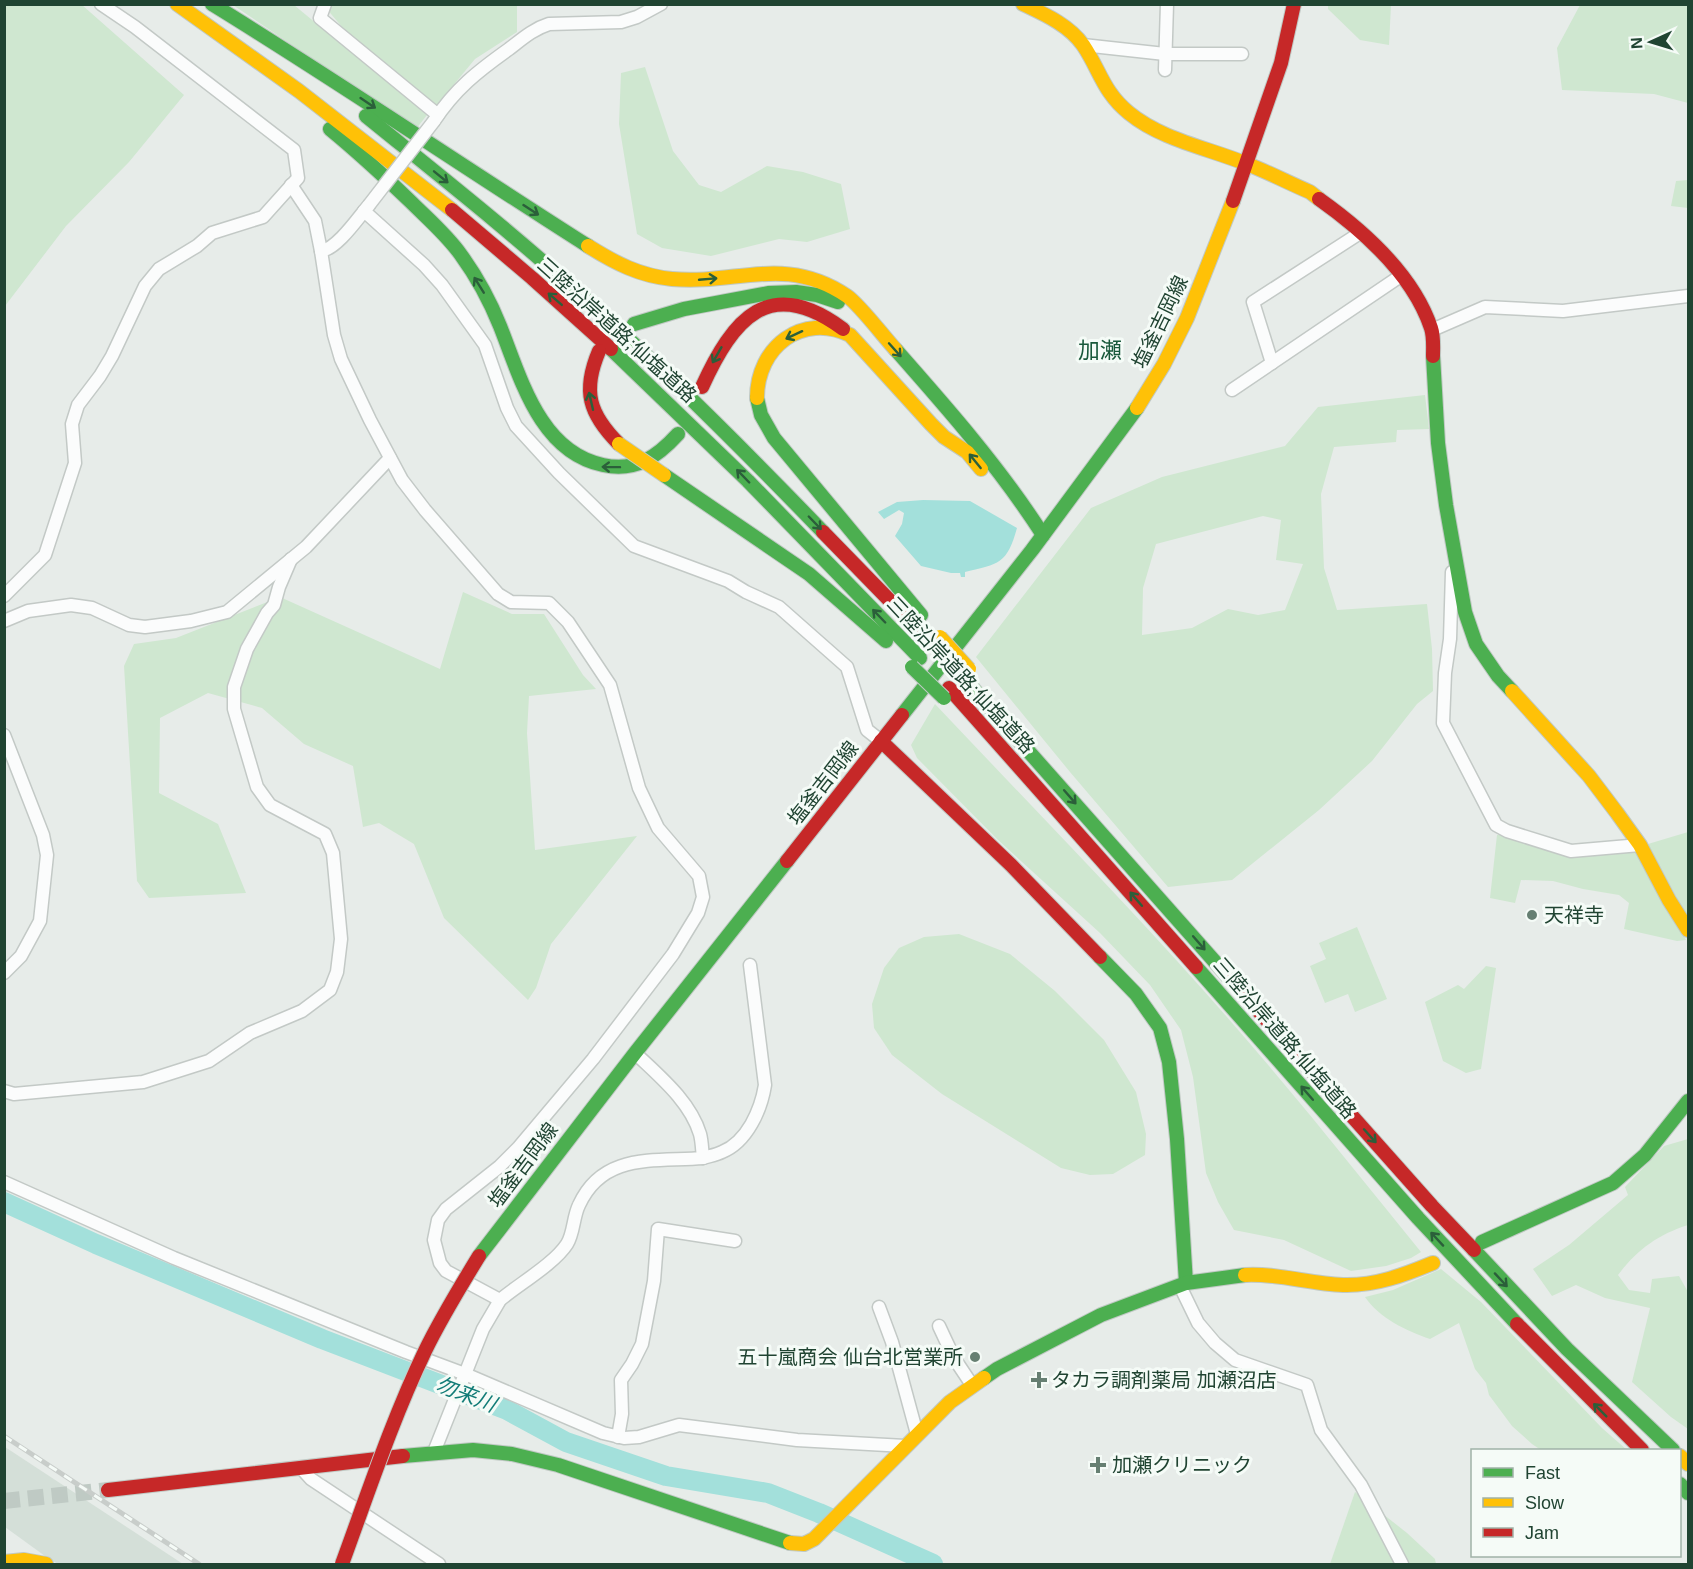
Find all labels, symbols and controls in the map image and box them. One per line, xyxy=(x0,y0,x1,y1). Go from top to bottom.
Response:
north arrow xyxy=(1621,12,1681,72)
text: N xyxy=(1628,37,1645,49)
one-way arrow xyxy=(359,97,376,109)
one-way arrow xyxy=(433,170,448,184)
one-way arrow xyxy=(522,204,539,216)
street label: 三陸沿岸道路;仙塩道路 xyxy=(533,253,701,407)
street label: 塩釜吉岡線 xyxy=(1128,272,1192,372)
one-way arrow xyxy=(698,273,718,284)
one-way arrow xyxy=(472,277,484,294)
one-way arrow xyxy=(548,292,563,306)
one-way arrow xyxy=(785,329,803,341)
district label: 加瀬 xyxy=(1078,338,1122,363)
one-way arrow xyxy=(888,342,902,357)
one-way arrow xyxy=(711,346,722,364)
one-way arrow xyxy=(585,392,596,411)
one-way arrow xyxy=(968,453,981,469)
one-way arrow xyxy=(601,461,621,473)
one-way arrow xyxy=(736,468,751,483)
one-way arrow xyxy=(808,516,822,531)
street label: 三陸沿岸道路;仙塩道路 xyxy=(883,592,1039,758)
one-way arrow xyxy=(872,608,887,623)
street label: 塩釜吉岡線 xyxy=(784,737,862,829)
one-way arrow xyxy=(1063,789,1077,804)
one-way arrow xyxy=(1129,892,1143,907)
place label: 天祥寺 xyxy=(1544,904,1604,926)
marker: 天祥寺 xyxy=(1525,908,1539,922)
one-way arrow xyxy=(1192,935,1206,950)
street label: 三陸沿岸道路;仙塩道路 xyxy=(1209,953,1361,1123)
one-way arrow xyxy=(1300,1086,1314,1101)
street label: 塩釜吉岡線 xyxy=(484,1118,562,1212)
one-way arrow xyxy=(1363,1128,1377,1143)
one-way arrow xyxy=(1430,1231,1444,1246)
one-way arrow xyxy=(1494,1273,1509,1288)
place label: 五十嵐商会 仙台北営業所 xyxy=(737,1346,963,1368)
marker: 五十嵐商会 仙台北営業所 xyxy=(968,1350,982,1364)
place label: タカラ調剤薬局 加瀬沼店 xyxy=(1051,1369,1277,1391)
water label: 勿来川 xyxy=(432,1372,501,1417)
marker: タカラ調剤薬局 加瀬沼店 xyxy=(1032,1373,1046,1387)
one-way arrow xyxy=(1593,1403,1608,1418)
legend xyxy=(1471,1449,1681,1557)
place label: 加瀬クリニック xyxy=(1112,1454,1252,1476)
marker: 加瀬クリニック xyxy=(1089,1456,1107,1474)
text: Fast xyxy=(1525,1463,1560,1483)
text: Slow xyxy=(1525,1493,1565,1513)
text: Jam xyxy=(1525,1523,1559,1543)

